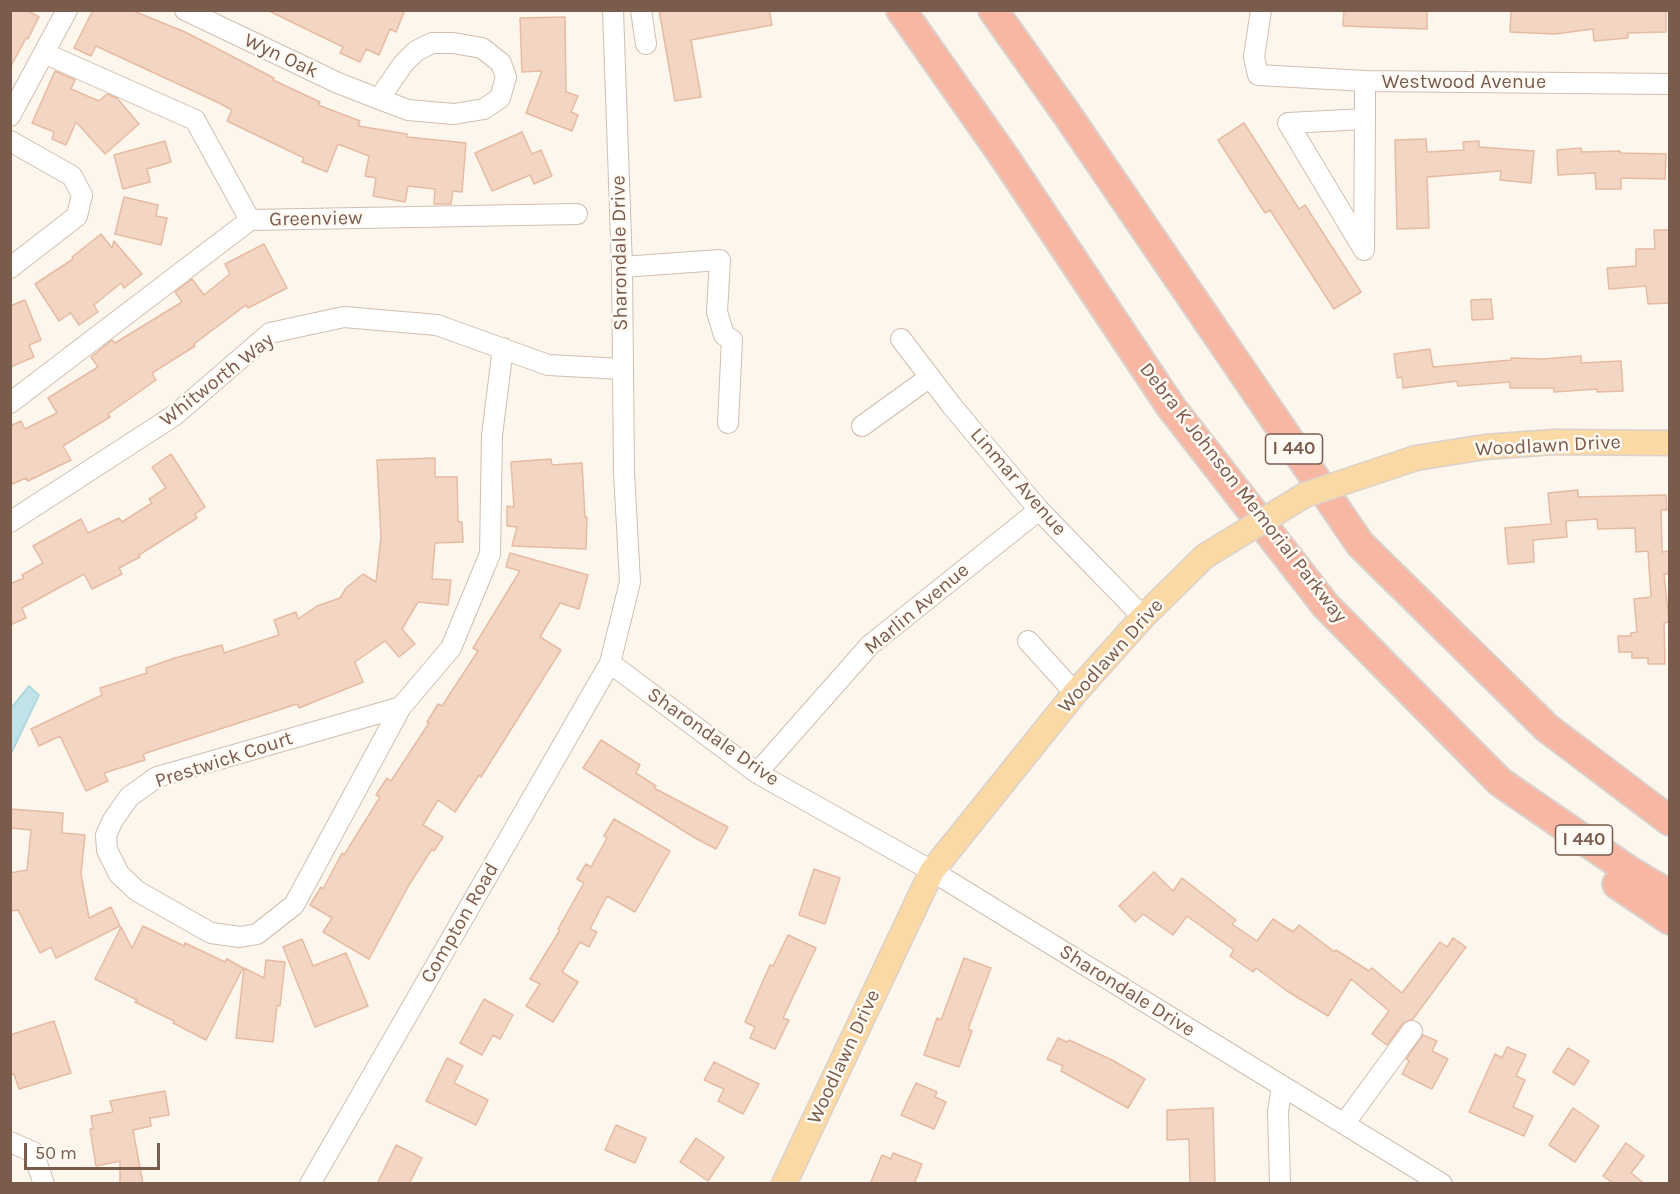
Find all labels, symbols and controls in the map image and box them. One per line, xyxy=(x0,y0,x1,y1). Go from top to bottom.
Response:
street label: Wyn Oak xyxy=(240,28,322,84)
street label: Westwood Avenue xyxy=(1382,70,1546,94)
street label: Sharondale Drive xyxy=(607,175,633,331)
street label: Greenview xyxy=(269,206,363,232)
street label: Whitworth Way xyxy=(155,328,279,432)
street label: Debra K Johnson Memorial Parkway xyxy=(1134,358,1352,628)
street label: Linmar Avenue xyxy=(965,423,1071,541)
street label: Woodlawn Drive xyxy=(1475,430,1621,462)
road number: I 440 xyxy=(1266,434,1322,464)
street label: Marlin Avenue xyxy=(860,558,974,660)
street label: Woodlawn Drive xyxy=(1053,594,1169,718)
street label: Sharondale Drive xyxy=(642,683,784,791)
street label: Prestwick Court xyxy=(152,726,296,794)
road number: I 440 xyxy=(1556,825,1612,855)
street label: Compton Road xyxy=(416,859,504,987)
street label: Sharondale Drive xyxy=(1055,940,1199,1042)
street label: Woodlawn Drive xyxy=(802,986,886,1128)
scale bar xyxy=(27,1131,164,1169)
text: 50 m xyxy=(35,1142,77,1164)

